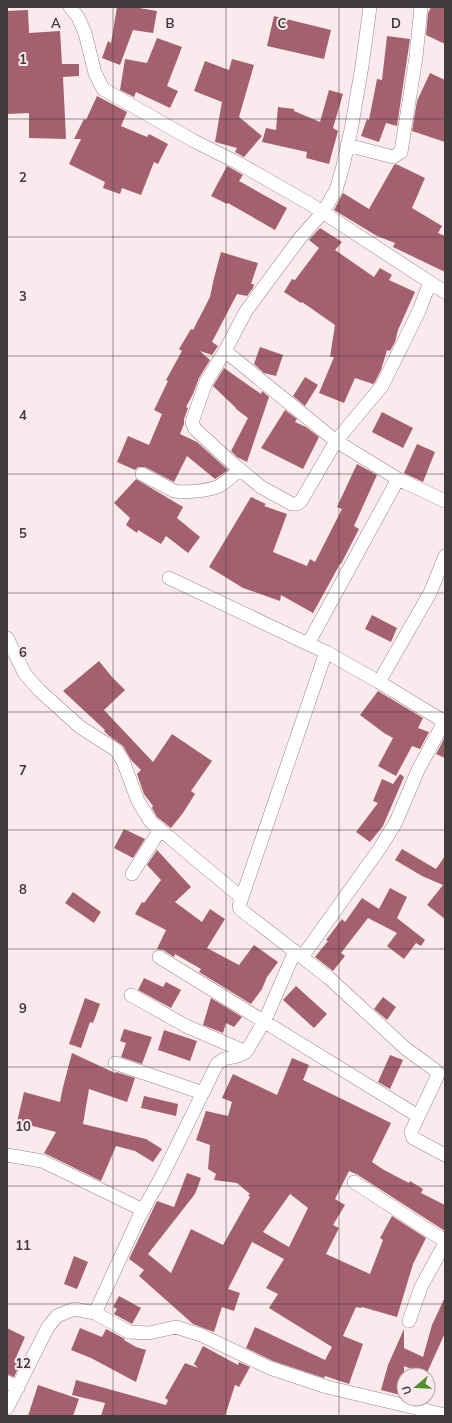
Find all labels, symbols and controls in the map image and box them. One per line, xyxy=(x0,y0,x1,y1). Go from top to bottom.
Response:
text: A xyxy=(51,15,61,31)
text: B xyxy=(166,15,175,31)
text: C xyxy=(278,15,287,31)
text: D xyxy=(391,15,401,31)
text: 1 xyxy=(19,51,27,67)
text: 2 xyxy=(19,169,27,185)
text: 3 xyxy=(19,288,27,304)
text: 4 xyxy=(19,407,27,423)
text: 5 xyxy=(19,525,27,541)
text: 6 xyxy=(19,644,27,660)
text: 7 xyxy=(19,762,27,778)
text: 8 xyxy=(19,881,27,897)
text: 9 xyxy=(19,1000,27,1016)
text: 10 xyxy=(15,1118,31,1134)
text: 11 xyxy=(15,1237,31,1253)
text: 12 xyxy=(15,1355,31,1371)
north arrow xyxy=(396,1367,436,1407)
text: U xyxy=(399,1384,414,1396)

